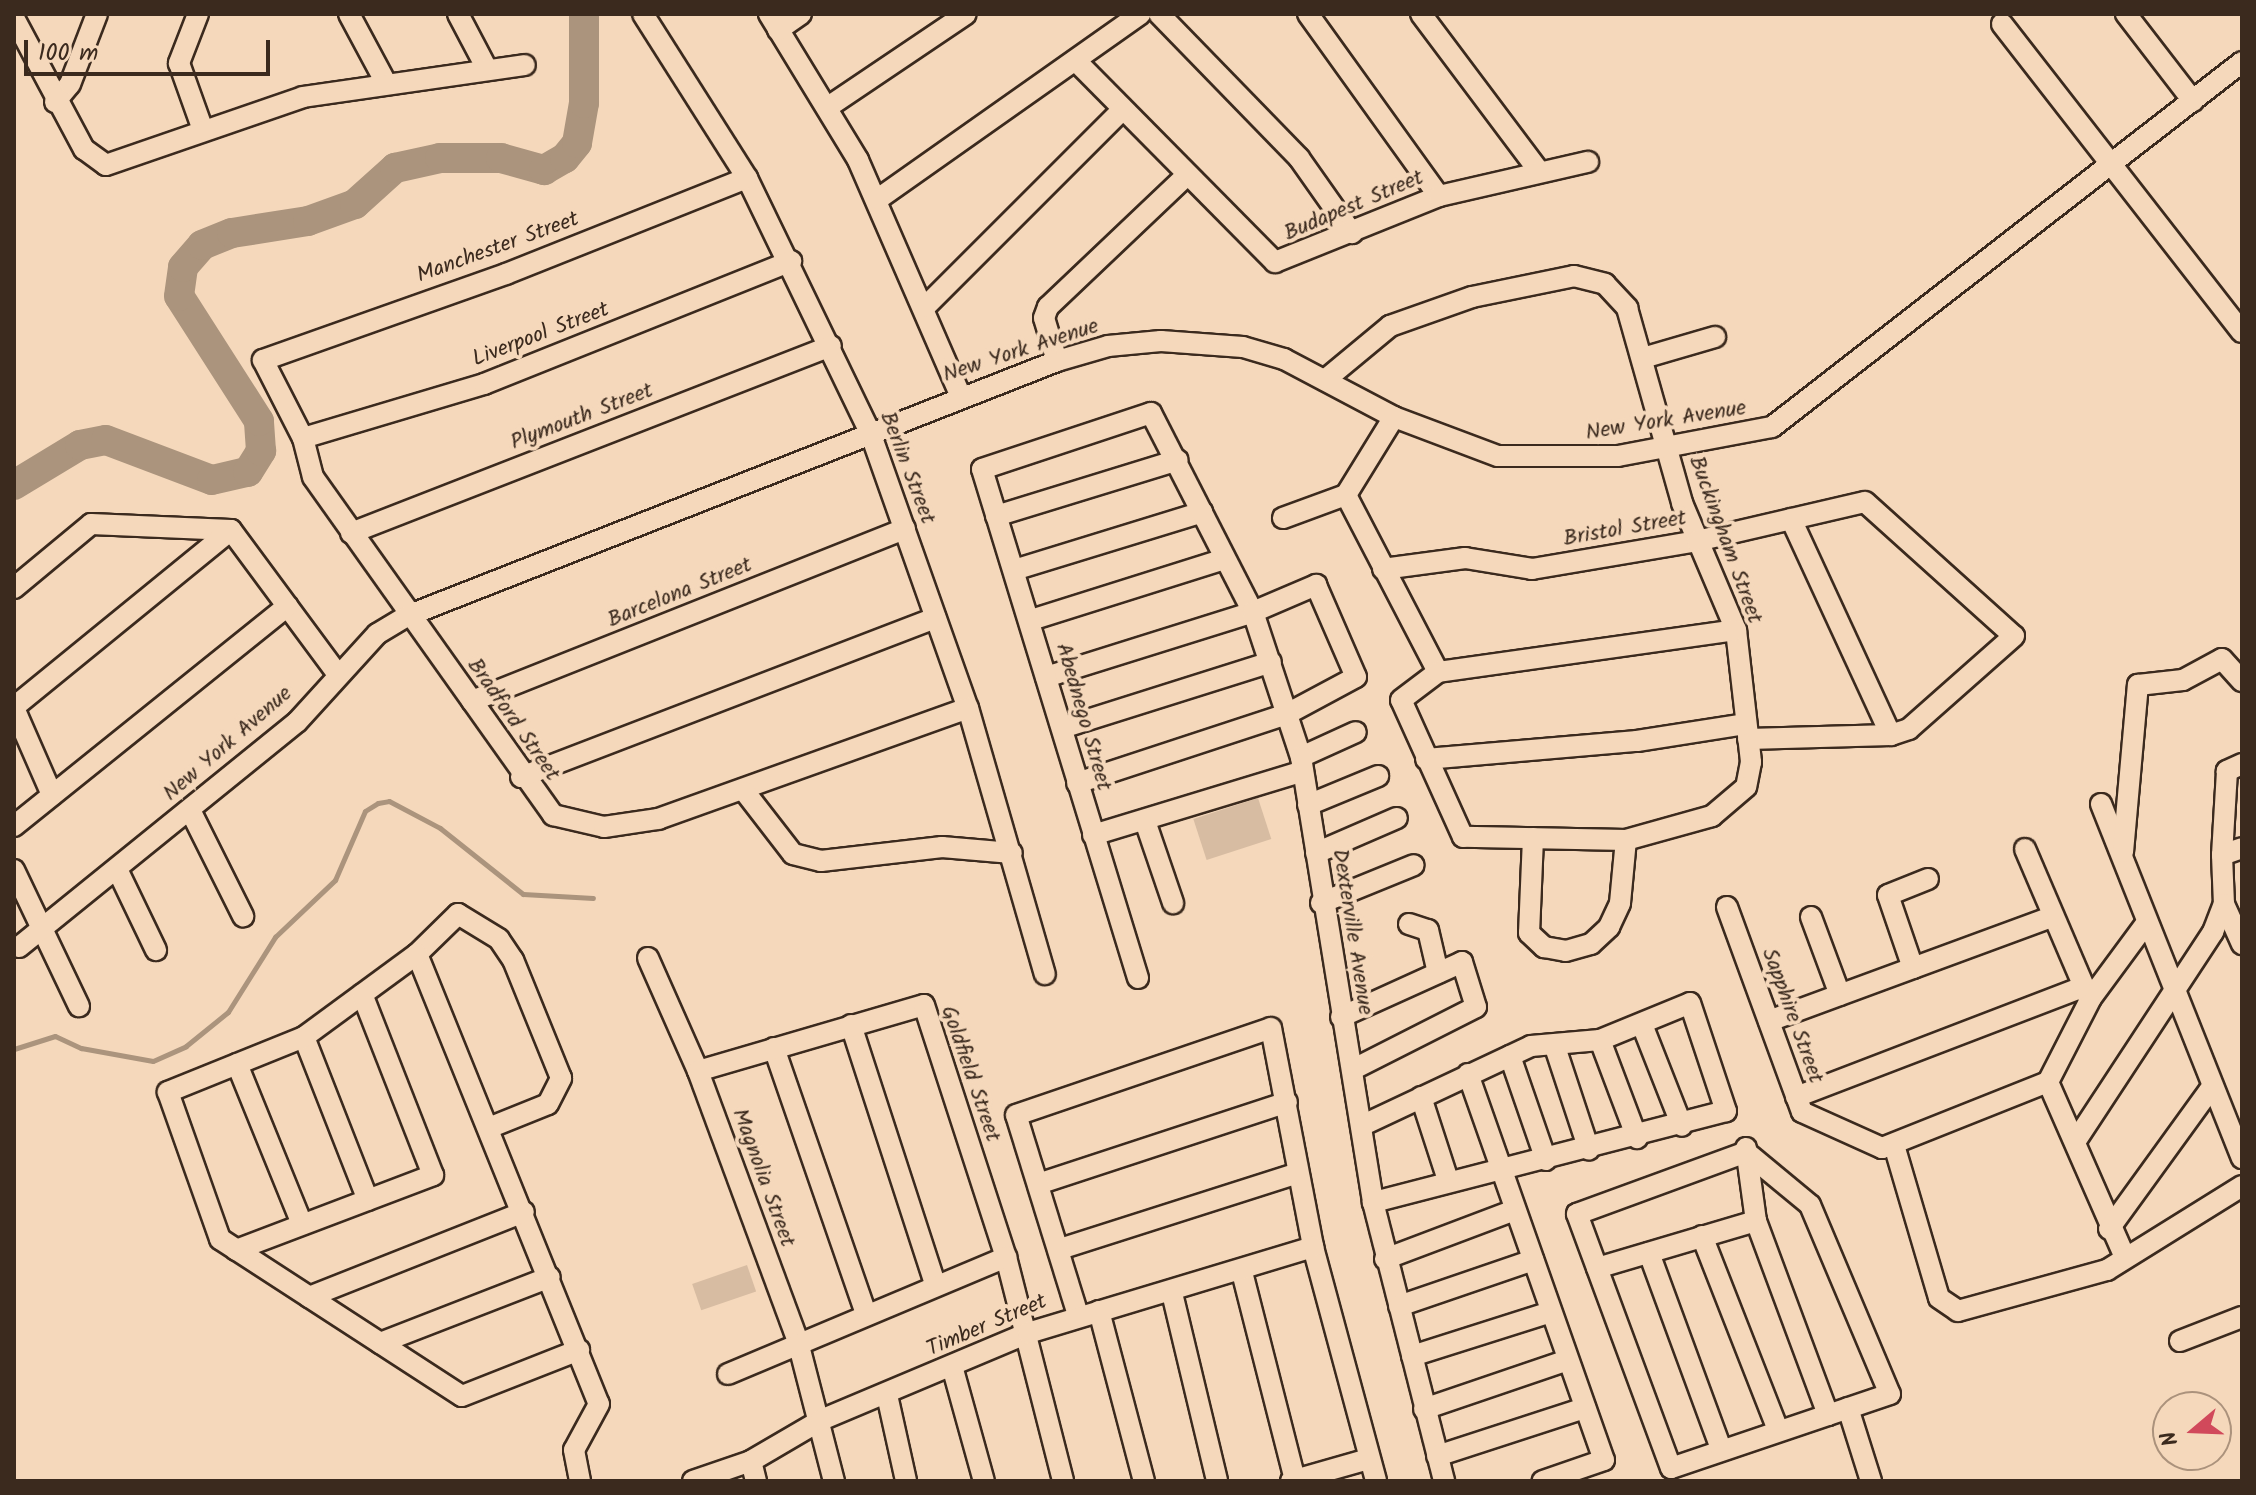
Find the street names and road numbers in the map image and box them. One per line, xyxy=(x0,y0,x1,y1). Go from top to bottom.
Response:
street label: Budapest Street xyxy=(1280,165,1428,247)
street label: Manchester Street xyxy=(413,206,583,290)
street label: Liverpool Street xyxy=(469,297,613,373)
street label: New York Avenue xyxy=(940,313,1102,389)
street label: Plymouth Street xyxy=(507,378,657,456)
street label: New York Avenue xyxy=(1584,395,1748,447)
street label: Berlin Street xyxy=(874,408,940,528)
street label: Buckingham Street xyxy=(1682,453,1768,627)
street label: Bristol Street xyxy=(1561,505,1689,553)
street label: Barcelona Street xyxy=(604,552,756,634)
street label: Abednego Street xyxy=(1049,640,1117,794)
street label: Bradford Street xyxy=(461,654,565,786)
street label: New York Avenue xyxy=(158,681,298,807)
street label: Dexterville Avenue xyxy=(1326,847,1378,1017)
street label: Sapphire Street xyxy=(1755,945,1829,1087)
street label: Goldfield Street xyxy=(934,1002,1006,1146)
street label: Magnolia Street xyxy=(726,1105,800,1251)
street label: Timber Street xyxy=(923,1289,1051,1363)

